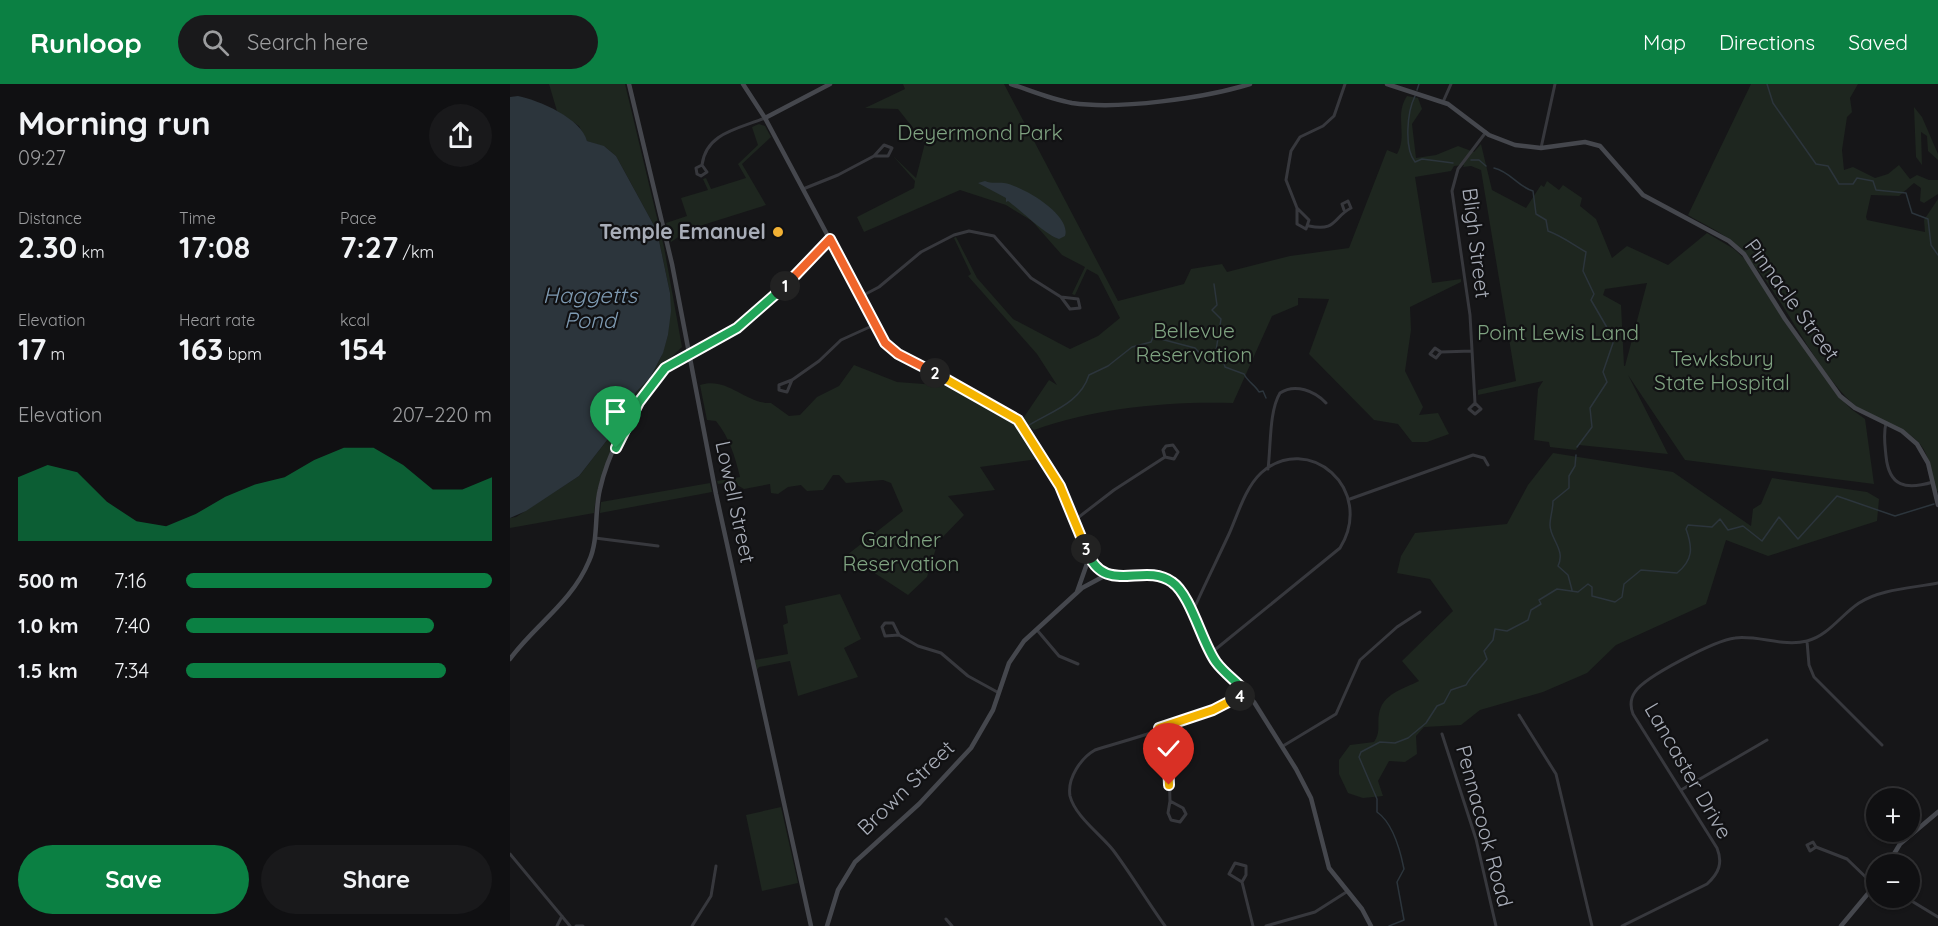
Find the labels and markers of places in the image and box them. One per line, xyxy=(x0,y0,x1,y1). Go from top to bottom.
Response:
place label: Temple Emanuel xyxy=(599,218,766,244)
marker: Temple Emanuel xyxy=(771,225,785,239)
pin: 1 xyxy=(770,271,800,301)
pin: 2 xyxy=(920,358,950,388)
pin xyxy=(590,386,641,448)
pin: 3 xyxy=(1071,534,1101,564)
pin: 4 xyxy=(1225,681,1255,711)
pin xyxy=(1143,723,1194,785)

